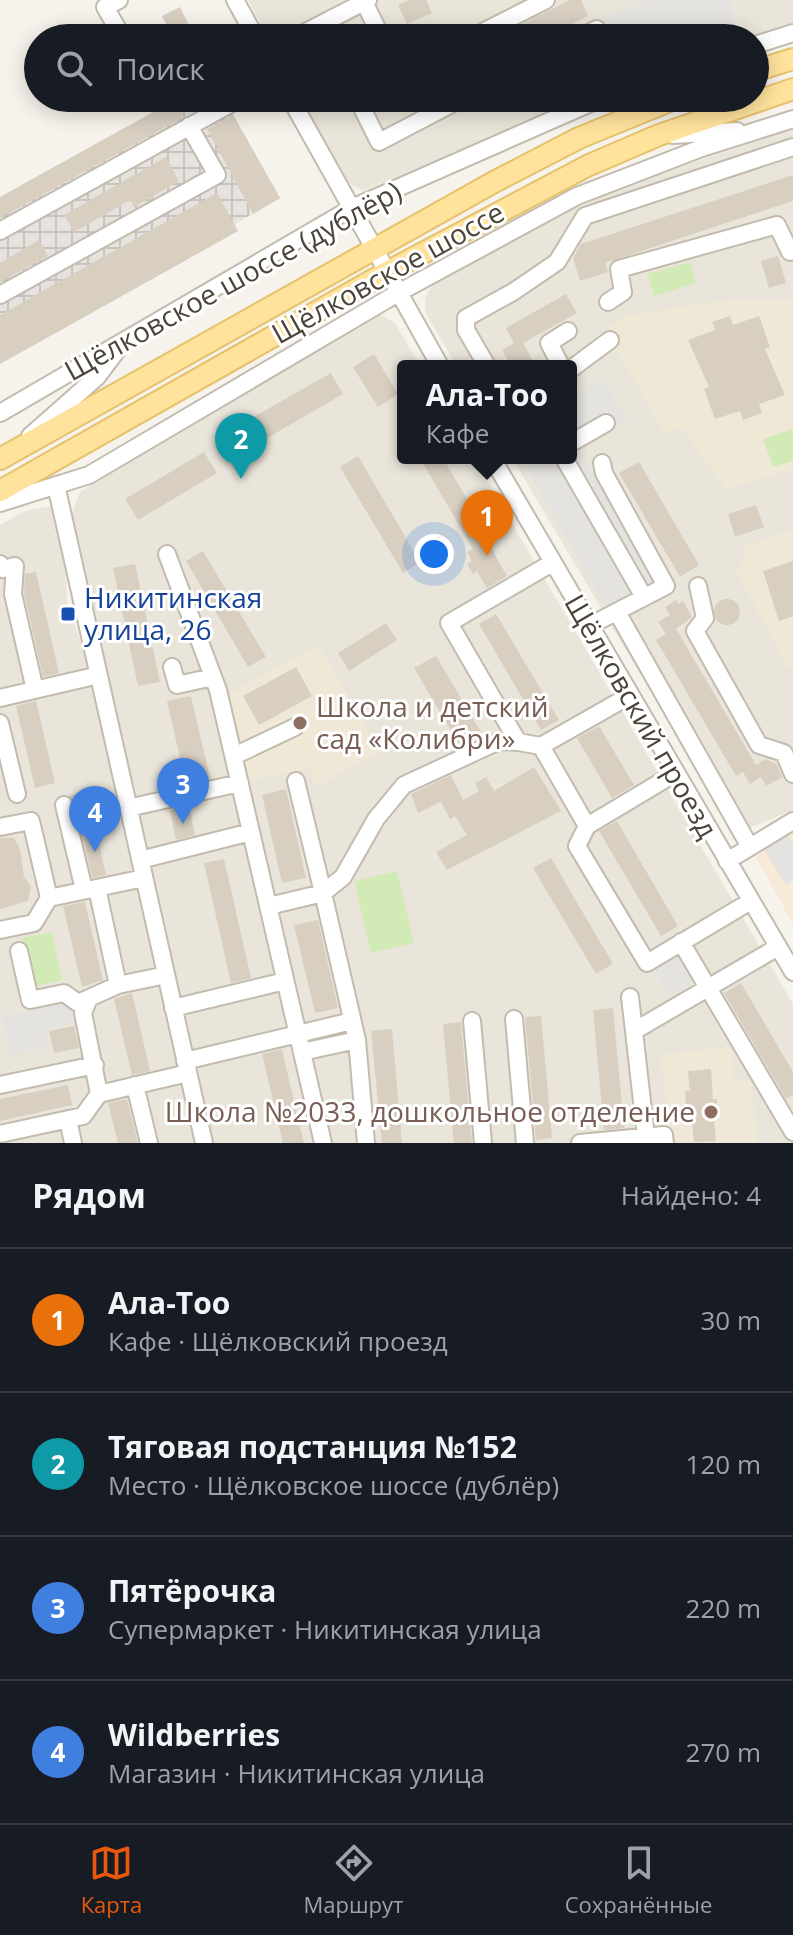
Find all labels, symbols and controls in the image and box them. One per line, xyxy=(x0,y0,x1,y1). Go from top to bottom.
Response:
search box xyxy=(24,24,769,112)
icon: search xyxy=(52,46,96,90)
text: Поиск xyxy=(116,48,205,89)
street label: Щёлковское шоссе (дублёр) xyxy=(57,171,408,389)
street label: Щёлковское шоссе xyxy=(265,192,511,352)
popup xyxy=(397,360,577,464)
text: Ала-Тоо xyxy=(426,374,548,415)
pin: 2 xyxy=(215,413,267,479)
text: Кафе xyxy=(426,415,489,451)
pin: 1 xyxy=(461,490,513,556)
your location xyxy=(414,534,454,574)
place label: Никитинская улица, 26 xyxy=(84,578,262,648)
street label: Щёлковский проезд xyxy=(557,587,727,844)
marker: Никитинская улица, 26 xyxy=(59,605,77,623)
place label: Школа и детский сад «Колибри» xyxy=(316,687,549,757)
marker: Школа и детский сад «Колибри» xyxy=(291,714,309,732)
pin: 3 xyxy=(157,758,209,824)
pin: 4 xyxy=(69,786,121,852)
place label: Школа №2033, дошкольное отделение xyxy=(165,1092,695,1130)
marker: Школа №2033, дошкольное отделение xyxy=(702,1103,720,1121)
text: Рядом xyxy=(32,1172,146,1218)
text: Найдено: 4 xyxy=(621,1177,761,1213)
text: Ала-Тоо xyxy=(108,1282,230,1323)
text: 1 xyxy=(51,1302,65,1338)
text: 30 m xyxy=(700,1302,761,1338)
text: Кафе · Щёлковский проезд xyxy=(108,1323,448,1359)
text: Тяговая подстанция №152 xyxy=(108,1426,517,1467)
text: 2 xyxy=(51,1446,65,1482)
text: 120 m xyxy=(686,1446,761,1482)
text: Место · Щёлковское шоссе (дублёр) xyxy=(108,1467,559,1503)
text: Пятёрочка xyxy=(108,1570,276,1611)
text: 3 xyxy=(51,1590,65,1626)
text: 220 m xyxy=(686,1590,761,1626)
text: Супермаркет · Никитинская улица xyxy=(108,1611,542,1647)
text: Wildberries xyxy=(108,1714,280,1755)
text: 4 xyxy=(51,1734,65,1770)
text: 270 m xyxy=(686,1734,761,1770)
text: Магазин · Никитинская улица xyxy=(108,1755,485,1791)
tab: Карта xyxy=(81,1841,142,1919)
tab: Маршрут xyxy=(304,1841,403,1919)
tab: Сохранённые xyxy=(565,1841,712,1919)

